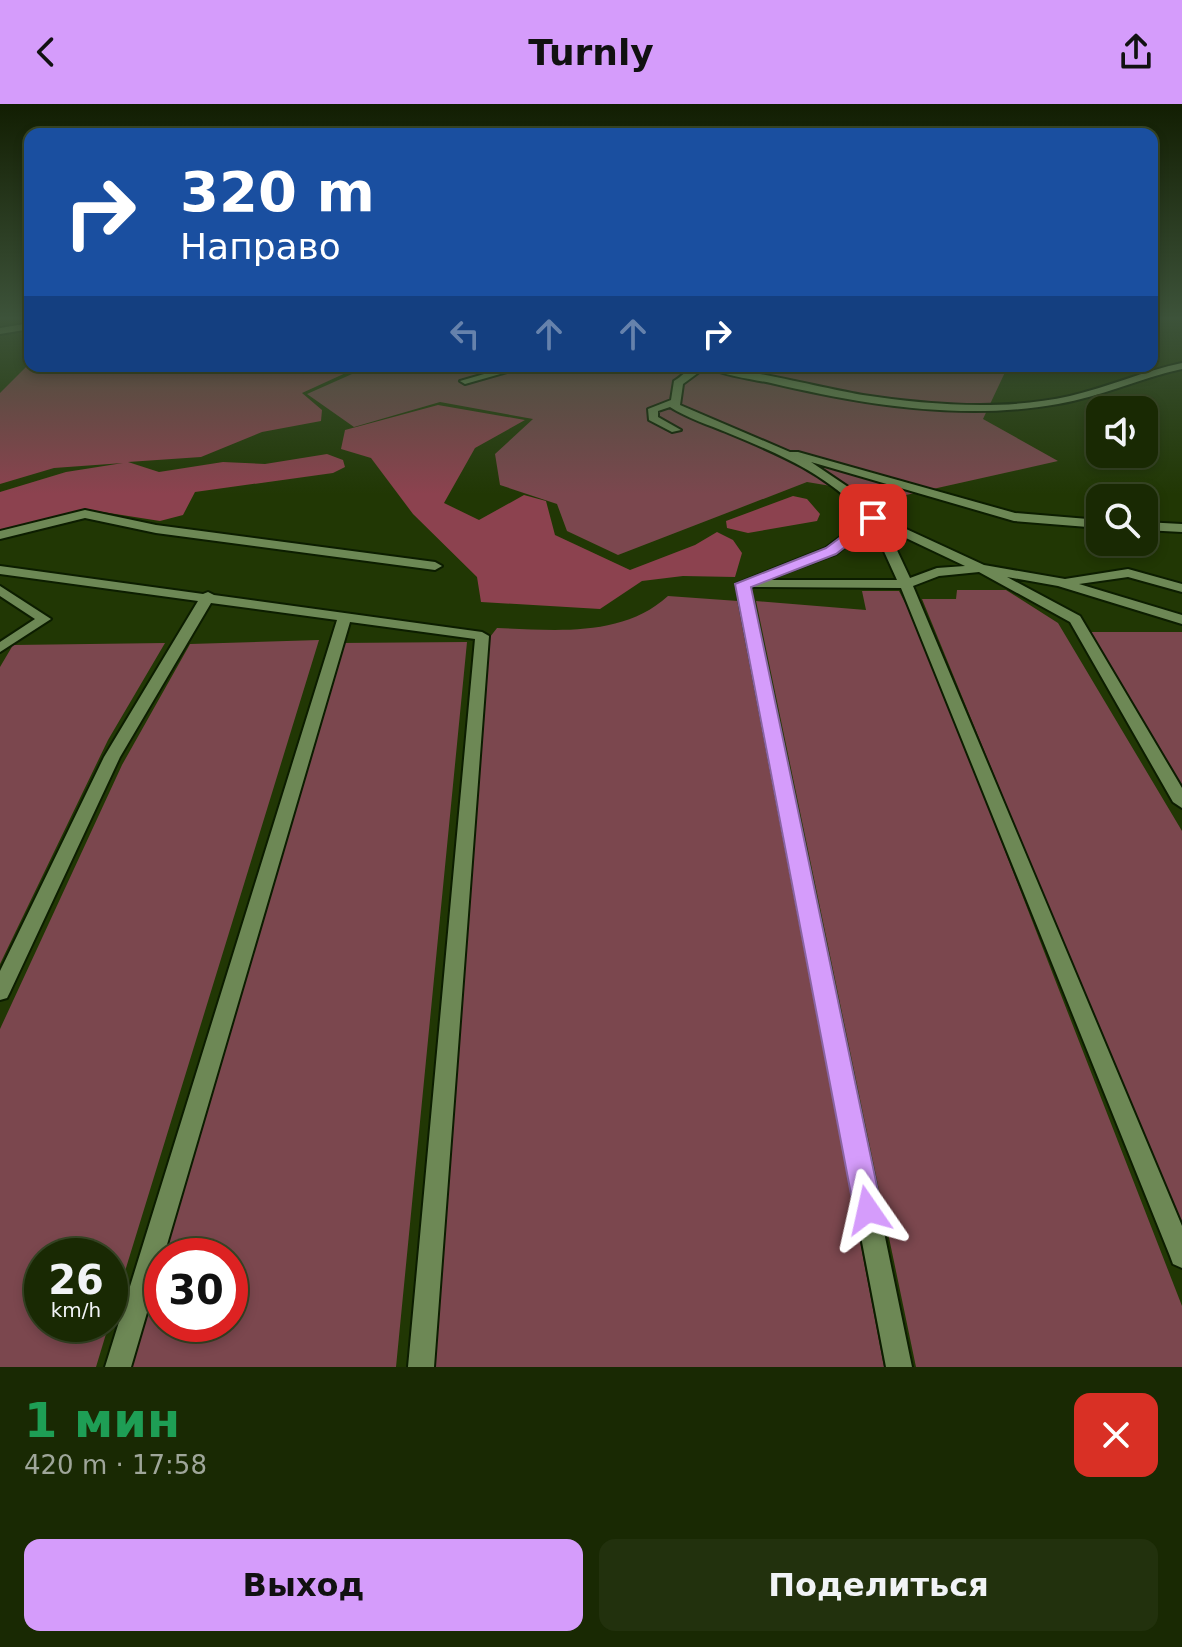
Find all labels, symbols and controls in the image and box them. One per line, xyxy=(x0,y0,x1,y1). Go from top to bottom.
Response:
icon: back xyxy=(24,30,68,74)
icon: share xyxy=(1114,30,1158,74)
text: Turnly xyxy=(528,32,654,73)
text: 320 m xyxy=(180,159,375,224)
icon: right xyxy=(48,160,152,264)
text: Направо xyxy=(180,226,341,267)
icon: left xyxy=(443,312,487,356)
icon: ahead xyxy=(527,312,571,356)
icon: ahead xyxy=(611,312,655,356)
icon: right xyxy=(695,312,739,356)
map controls xyxy=(1086,396,1158,556)
button: sound xyxy=(1086,396,1158,468)
pin xyxy=(839,484,907,552)
button: search xyxy=(1086,484,1158,556)
icon: arrive xyxy=(851,496,895,540)
position arrow xyxy=(826,1168,910,1252)
speed limit sign: 30 xyxy=(144,1238,248,1342)
text: 26 xyxy=(48,1257,104,1303)
text: km/h xyxy=(51,1298,101,1322)
text: 1 мин xyxy=(24,1392,180,1448)
button: close xyxy=(1074,1393,1158,1477)
text: 420 m · 17:58 xyxy=(24,1450,207,1480)
button: Выход xyxy=(24,1539,583,1631)
button: Поделиться xyxy=(599,1539,1158,1631)

